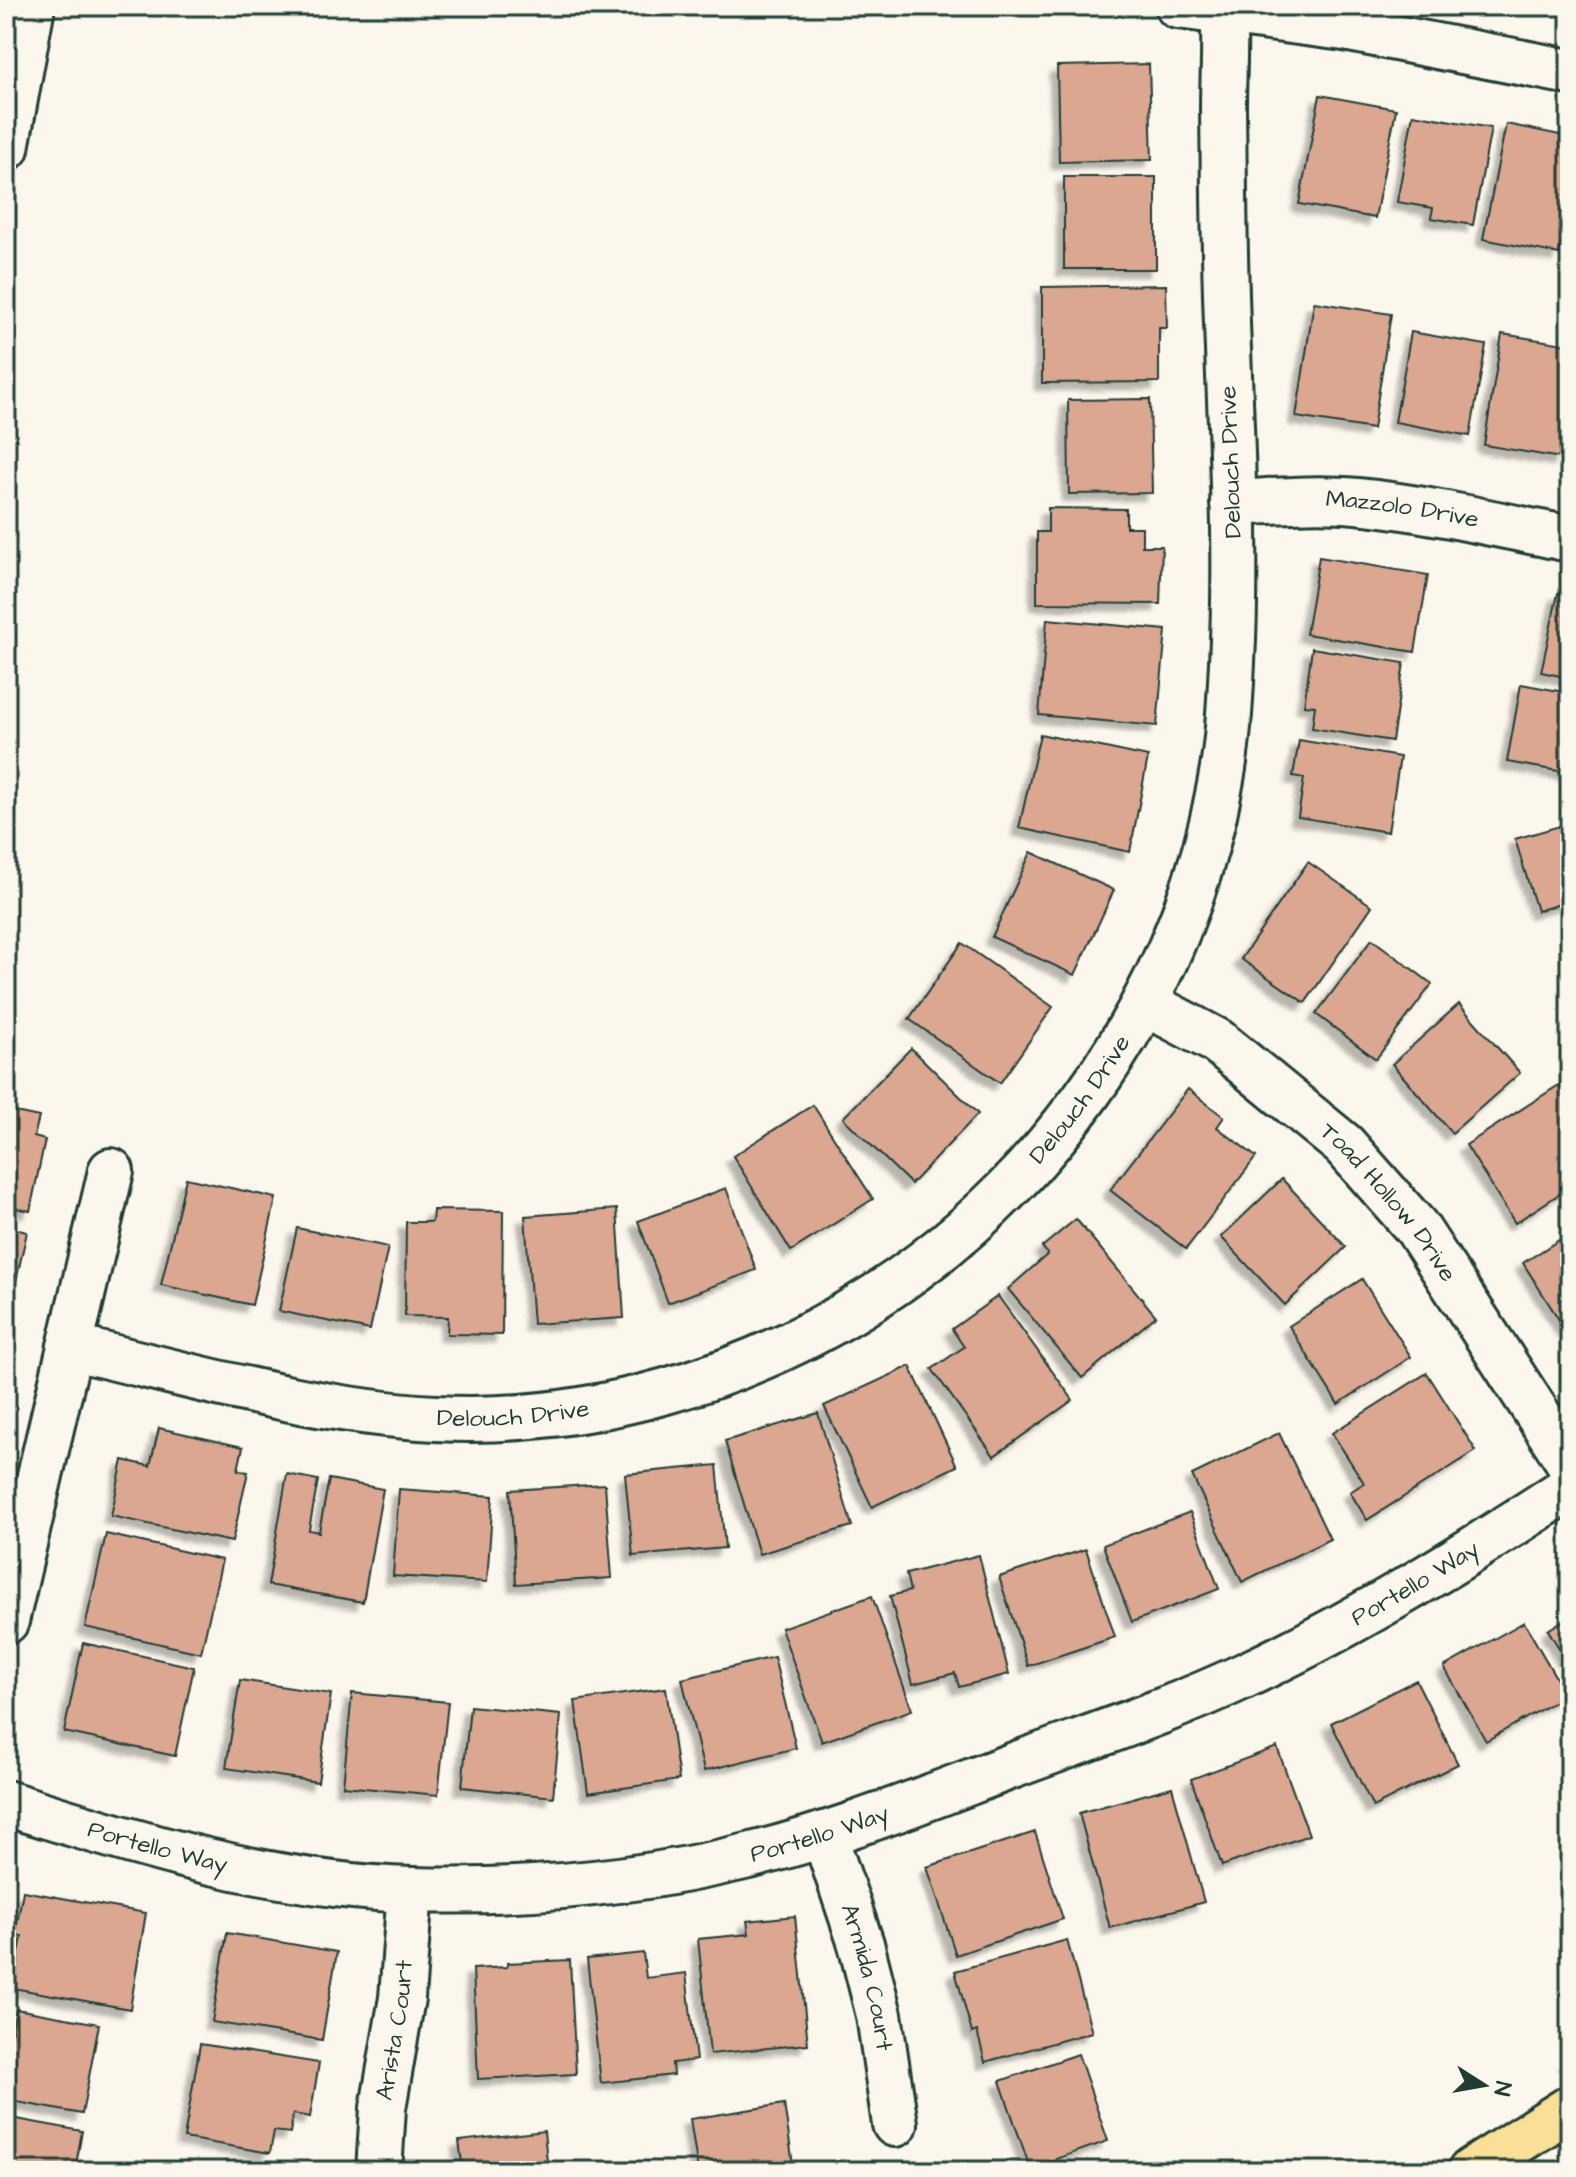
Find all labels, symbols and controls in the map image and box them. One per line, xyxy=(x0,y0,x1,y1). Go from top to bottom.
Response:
street label: Delouch Drive xyxy=(1211,385,1251,539)
street label: Mazzolo Drive xyxy=(1325,482,1482,537)
street label: Delouch Drive xyxy=(1021,1029,1139,1171)
street label: Toad Hollow Drive xyxy=(1312,1115,1465,1289)
street label: Delouch Drive xyxy=(436,1392,592,1436)
street label: Portello Way xyxy=(1345,1533,1486,1635)
street label: Portello Way xyxy=(747,1797,894,1872)
street label: Portello Way xyxy=(84,1812,231,1883)
street label: Armida Court xyxy=(832,1899,901,2053)
street label: Arista Court xyxy=(368,1959,422,2103)
north arrow xyxy=(1444,2045,1524,2125)
text: N xyxy=(1486,2079,1519,2098)

